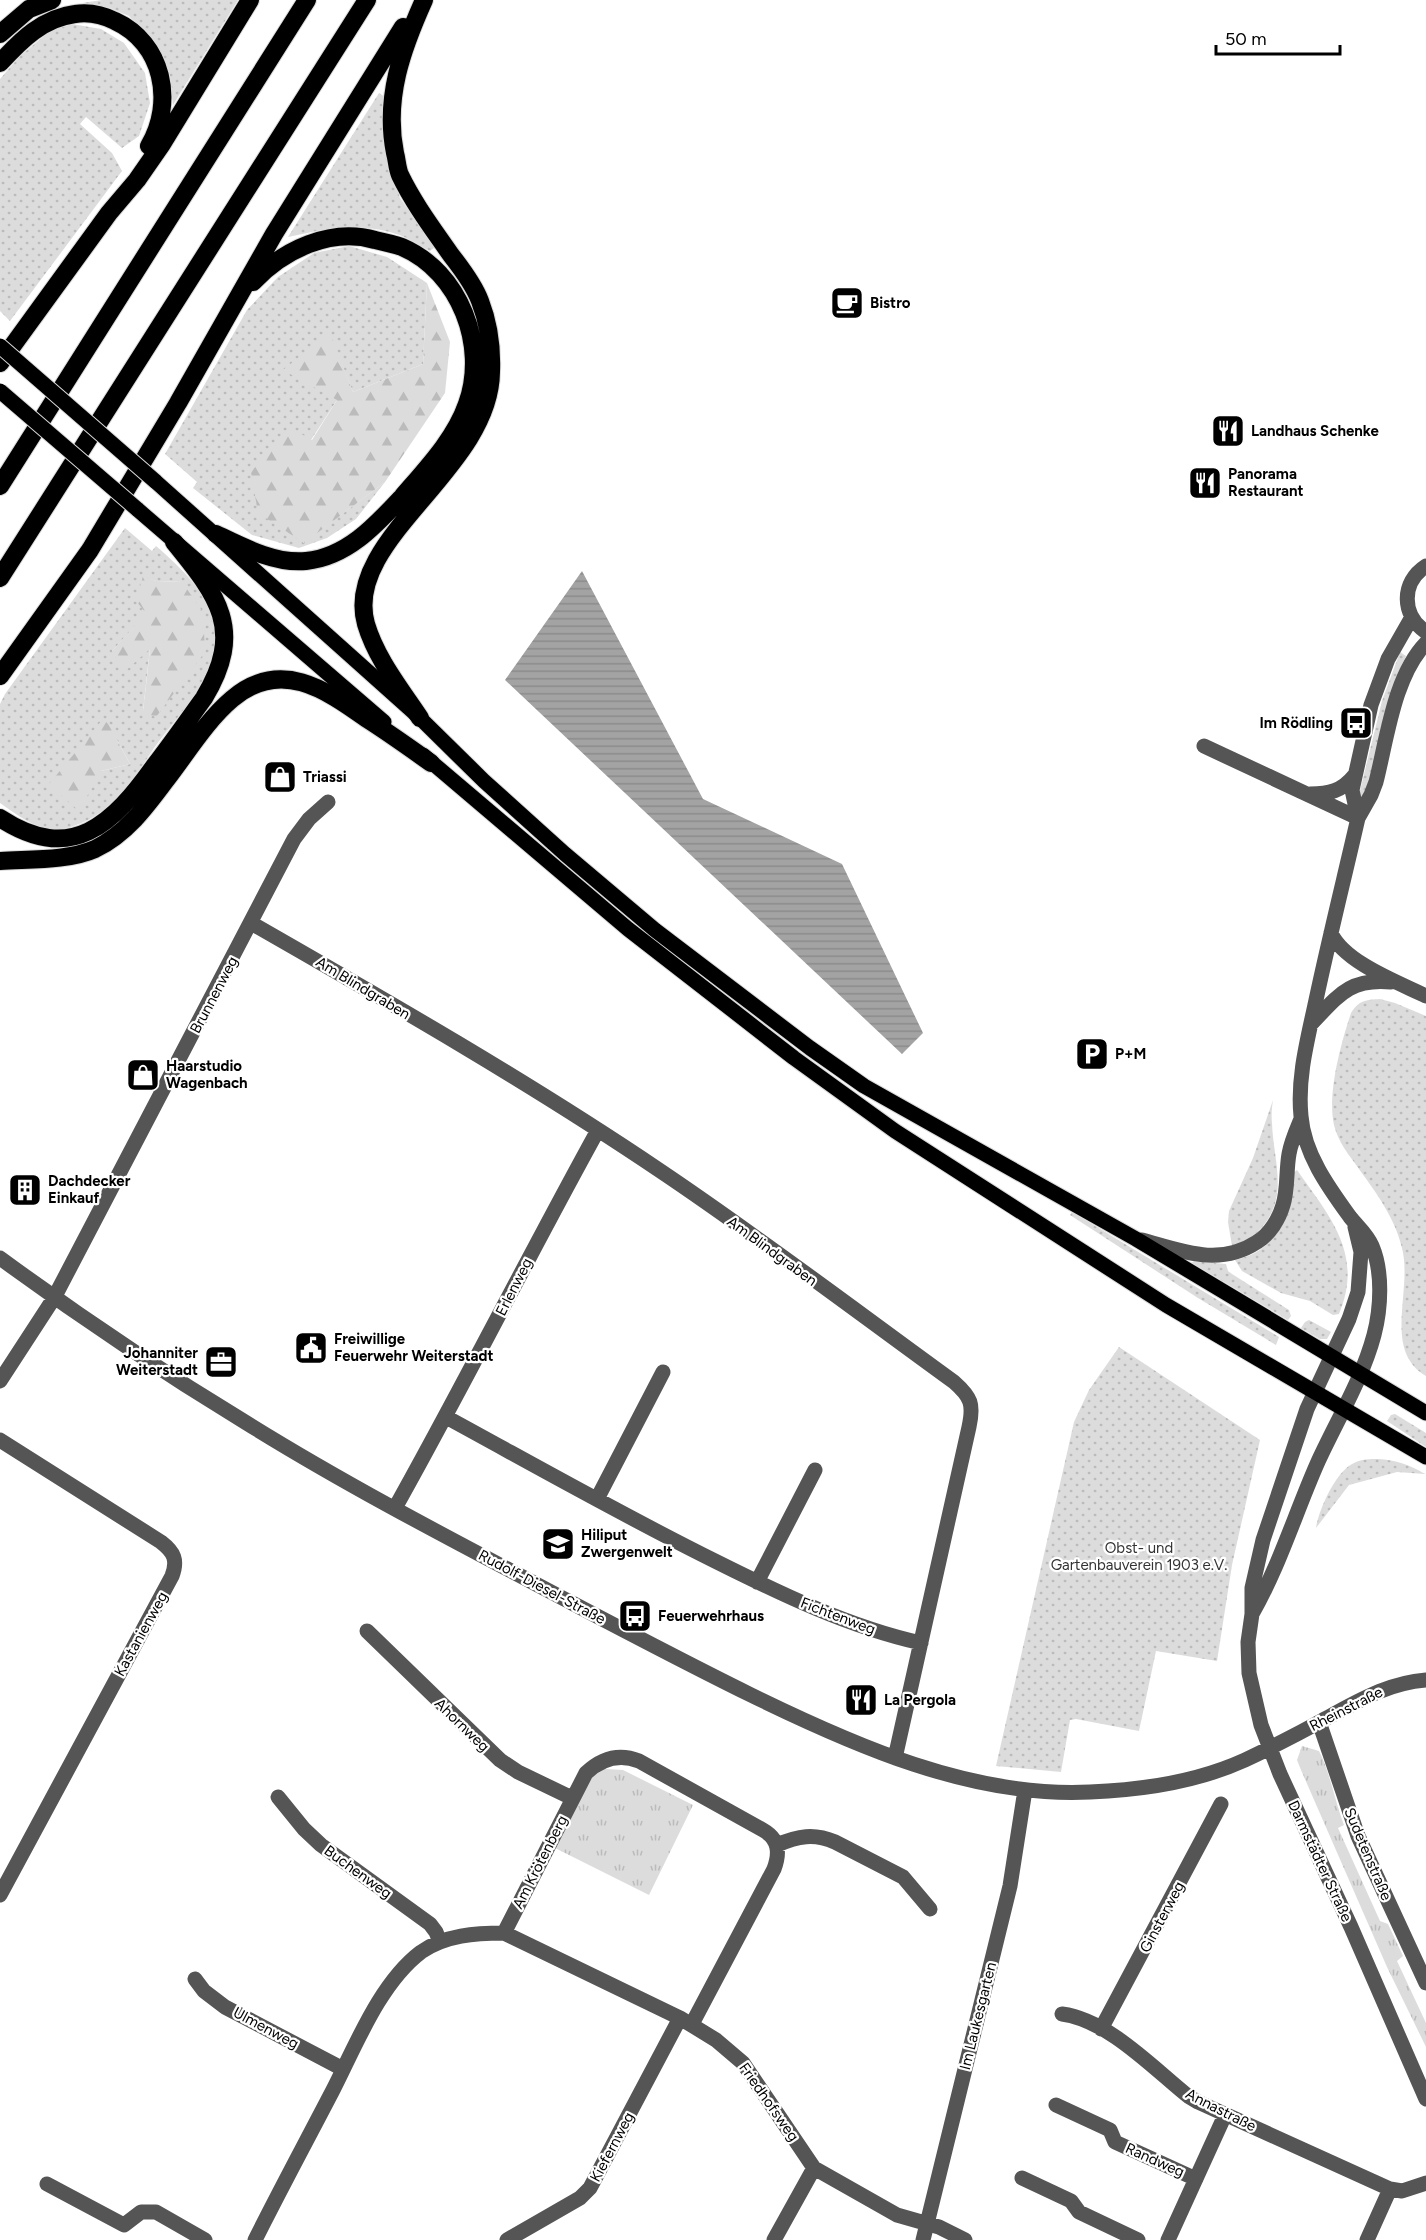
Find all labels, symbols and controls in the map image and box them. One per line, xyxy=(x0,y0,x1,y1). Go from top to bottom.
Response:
scale bar xyxy=(1216,18,1340,56)
text: 50 m xyxy=(1225,28,1267,50)
cafe icon: Bistro xyxy=(829,285,865,321)
place label: Bistro xyxy=(870,294,911,312)
restaurant icon: Landhaus Schenke xyxy=(1210,413,1246,449)
place label: Landhaus Schenke xyxy=(1251,422,1379,440)
restaurant icon: Panorama Restaurant xyxy=(1187,465,1223,501)
place label: Panorama Restaurant xyxy=(1228,465,1304,500)
bus stop icon: Im Rödling xyxy=(1338,705,1374,741)
place label: Im Rödling xyxy=(1260,714,1333,732)
shop icon: Triassi xyxy=(262,759,298,795)
place label: Triassi xyxy=(303,768,347,786)
street label: Am Blindgraben xyxy=(313,953,413,1023)
street label: Brunnenweg xyxy=(186,954,242,1036)
parking icon: P+M xyxy=(1074,1036,1110,1072)
place label: P+M xyxy=(1115,1045,1146,1063)
shop icon: Haarstudio Wagenbach xyxy=(125,1057,161,1093)
place label: Haarstudio Wagenbach xyxy=(166,1057,248,1092)
building icon: Dachdecker Einkauf xyxy=(7,1172,43,1208)
place label: Dachdecker Einkauf xyxy=(48,1172,131,1207)
street label: Am Blindgraben xyxy=(724,1212,820,1290)
street label: Erlenweg xyxy=(492,1255,536,1319)
public building icon: Freiwillige Feuerwehr Weiterstadt xyxy=(293,1330,329,1366)
place label: Freiwillige Feuerwehr Weiterstadt xyxy=(334,1330,494,1365)
place label: Johanniter Weiterstadt xyxy=(116,1344,198,1379)
office icon: Johanniter Weiterstadt xyxy=(203,1344,239,1380)
school or university icon: Hiliput Zwergenwelt xyxy=(540,1526,576,1562)
place label: Hiliput Zwergenwelt xyxy=(581,1526,673,1561)
park label: Obst- und Gartenbauverein 1903 e.V. xyxy=(1051,1539,1227,1574)
street label: Rudolf-Diesel-Straße xyxy=(475,1546,609,1628)
street label: Kastanienweg xyxy=(110,1589,172,1679)
street label: Fichtenweg xyxy=(798,1593,878,1639)
bus stop icon: Feuerwehrhaus xyxy=(617,1598,653,1634)
place label: Feuerwehrhaus xyxy=(658,1607,764,1625)
restaurant icon: La Pergola xyxy=(843,1682,879,1718)
street label: Rheinstraße xyxy=(1306,1683,1386,1735)
place label: La Pergola xyxy=(884,1691,956,1709)
street label: Ahornweg xyxy=(431,1695,493,1755)
street label: Darmstädter Straße xyxy=(1284,1797,1356,1925)
street label: Sudetenstraße xyxy=(1340,1805,1396,1903)
street label: Am Krötenberg xyxy=(509,1812,571,1912)
street label: Buchenweg xyxy=(321,1841,395,1903)
street label: Ginsterweg xyxy=(1136,1878,1188,1956)
street label: Im Laukesgarten xyxy=(956,1960,1000,2072)
street label: Ulmenweg xyxy=(230,2003,302,2053)
street label: Friedhofsweg xyxy=(735,2059,803,2145)
street label: Annastraße xyxy=(1183,2085,1259,2135)
street label: Kiefernweg xyxy=(586,2109,638,2185)
street label: Randweg xyxy=(1123,2139,1187,2181)

